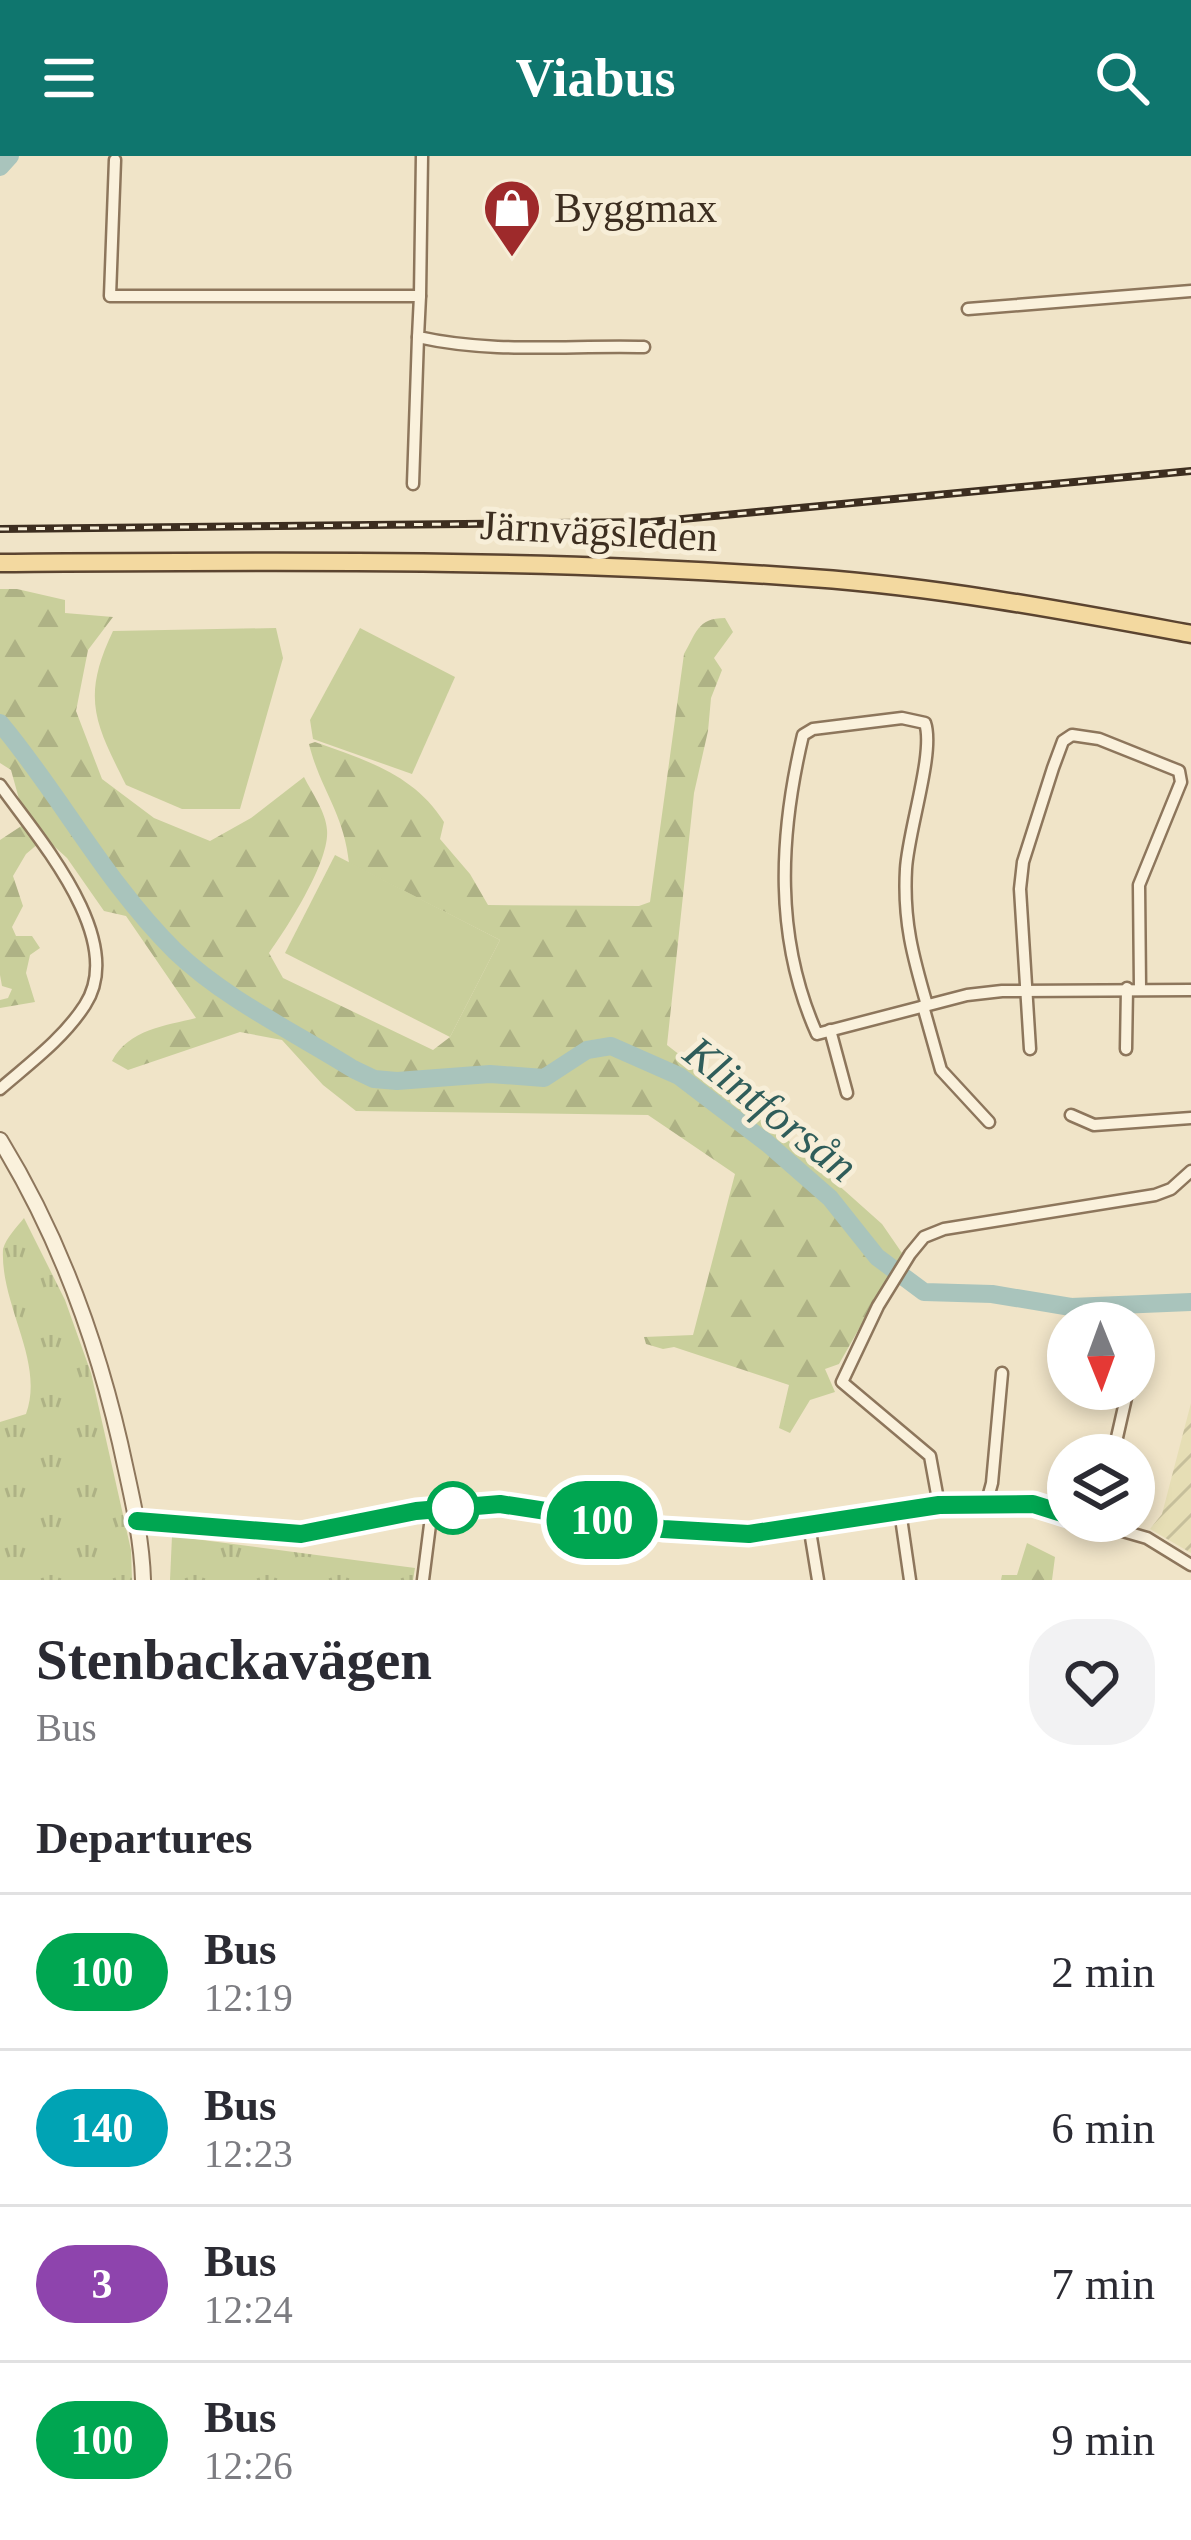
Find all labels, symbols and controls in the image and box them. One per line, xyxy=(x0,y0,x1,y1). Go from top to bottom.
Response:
icon: menu xyxy=(36,45,102,111)
icon: search xyxy=(1089,45,1155,111)
text: Viabus xyxy=(515,48,676,108)
shop icon: Byggmax xyxy=(481,177,543,259)
place label: Byggmax xyxy=(554,185,717,231)
street label: Järnvägsleden xyxy=(479,502,719,560)
water label: Klintforsån xyxy=(674,1026,867,1192)
north arrow xyxy=(1047,1302,1155,1410)
map controls xyxy=(1047,1302,1155,1542)
button: layers xyxy=(1047,1434,1155,1542)
line badge: 100 xyxy=(533,1481,671,1559)
unlabelled marker xyxy=(428,1483,478,1533)
text: 100 xyxy=(571,1497,634,1543)
button: heart xyxy=(1029,1619,1155,1745)
text: Stenbackavägen xyxy=(36,1628,432,1691)
text: Bus xyxy=(36,1706,97,1749)
text: Departures xyxy=(36,1813,253,1863)
text: Bus xyxy=(204,1924,277,1974)
text: 2 min xyxy=(1051,1947,1155,1997)
text: 100 xyxy=(71,1949,134,1995)
text: 12:19 xyxy=(204,1976,293,2019)
text: Bus xyxy=(204,2080,277,2130)
text: 6 min xyxy=(1051,2103,1155,2153)
text: 140 xyxy=(71,2105,134,2151)
text: 12:23 xyxy=(204,2132,293,2175)
text: Bus xyxy=(204,2236,277,2286)
text: 7 min xyxy=(1051,2259,1155,2309)
text: 3 xyxy=(92,2261,113,2307)
text: 12:24 xyxy=(204,2288,293,2331)
text: Bus xyxy=(204,2392,277,2442)
text: 9 min xyxy=(1051,2415,1155,2465)
text: 100 xyxy=(71,2417,134,2463)
text: 12:26 xyxy=(204,2444,293,2487)

